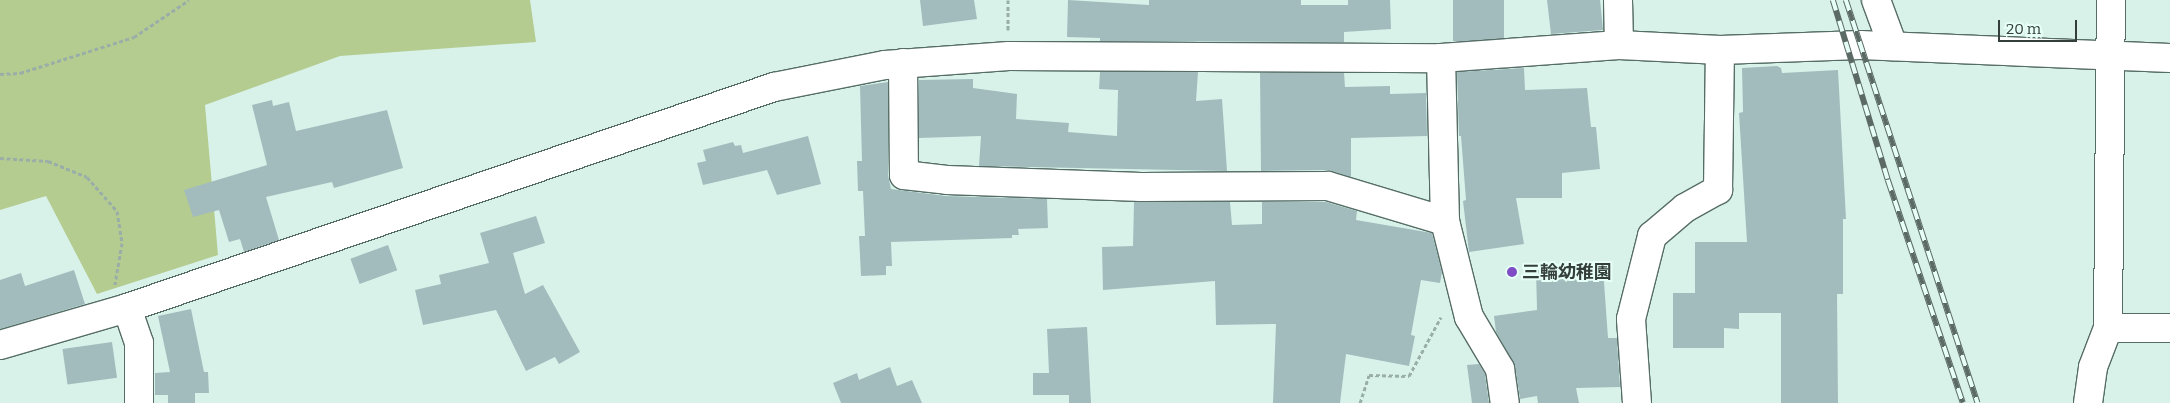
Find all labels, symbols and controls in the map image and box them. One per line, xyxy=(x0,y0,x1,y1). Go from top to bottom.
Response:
scale bar xyxy=(2000,10,2079,42)
text: 20 m xyxy=(2006,20,2041,38)
place label: 三輪幼稚園 xyxy=(1522,261,1612,283)
marker: 三輪幼稚園 xyxy=(1506,266,1518,278)

